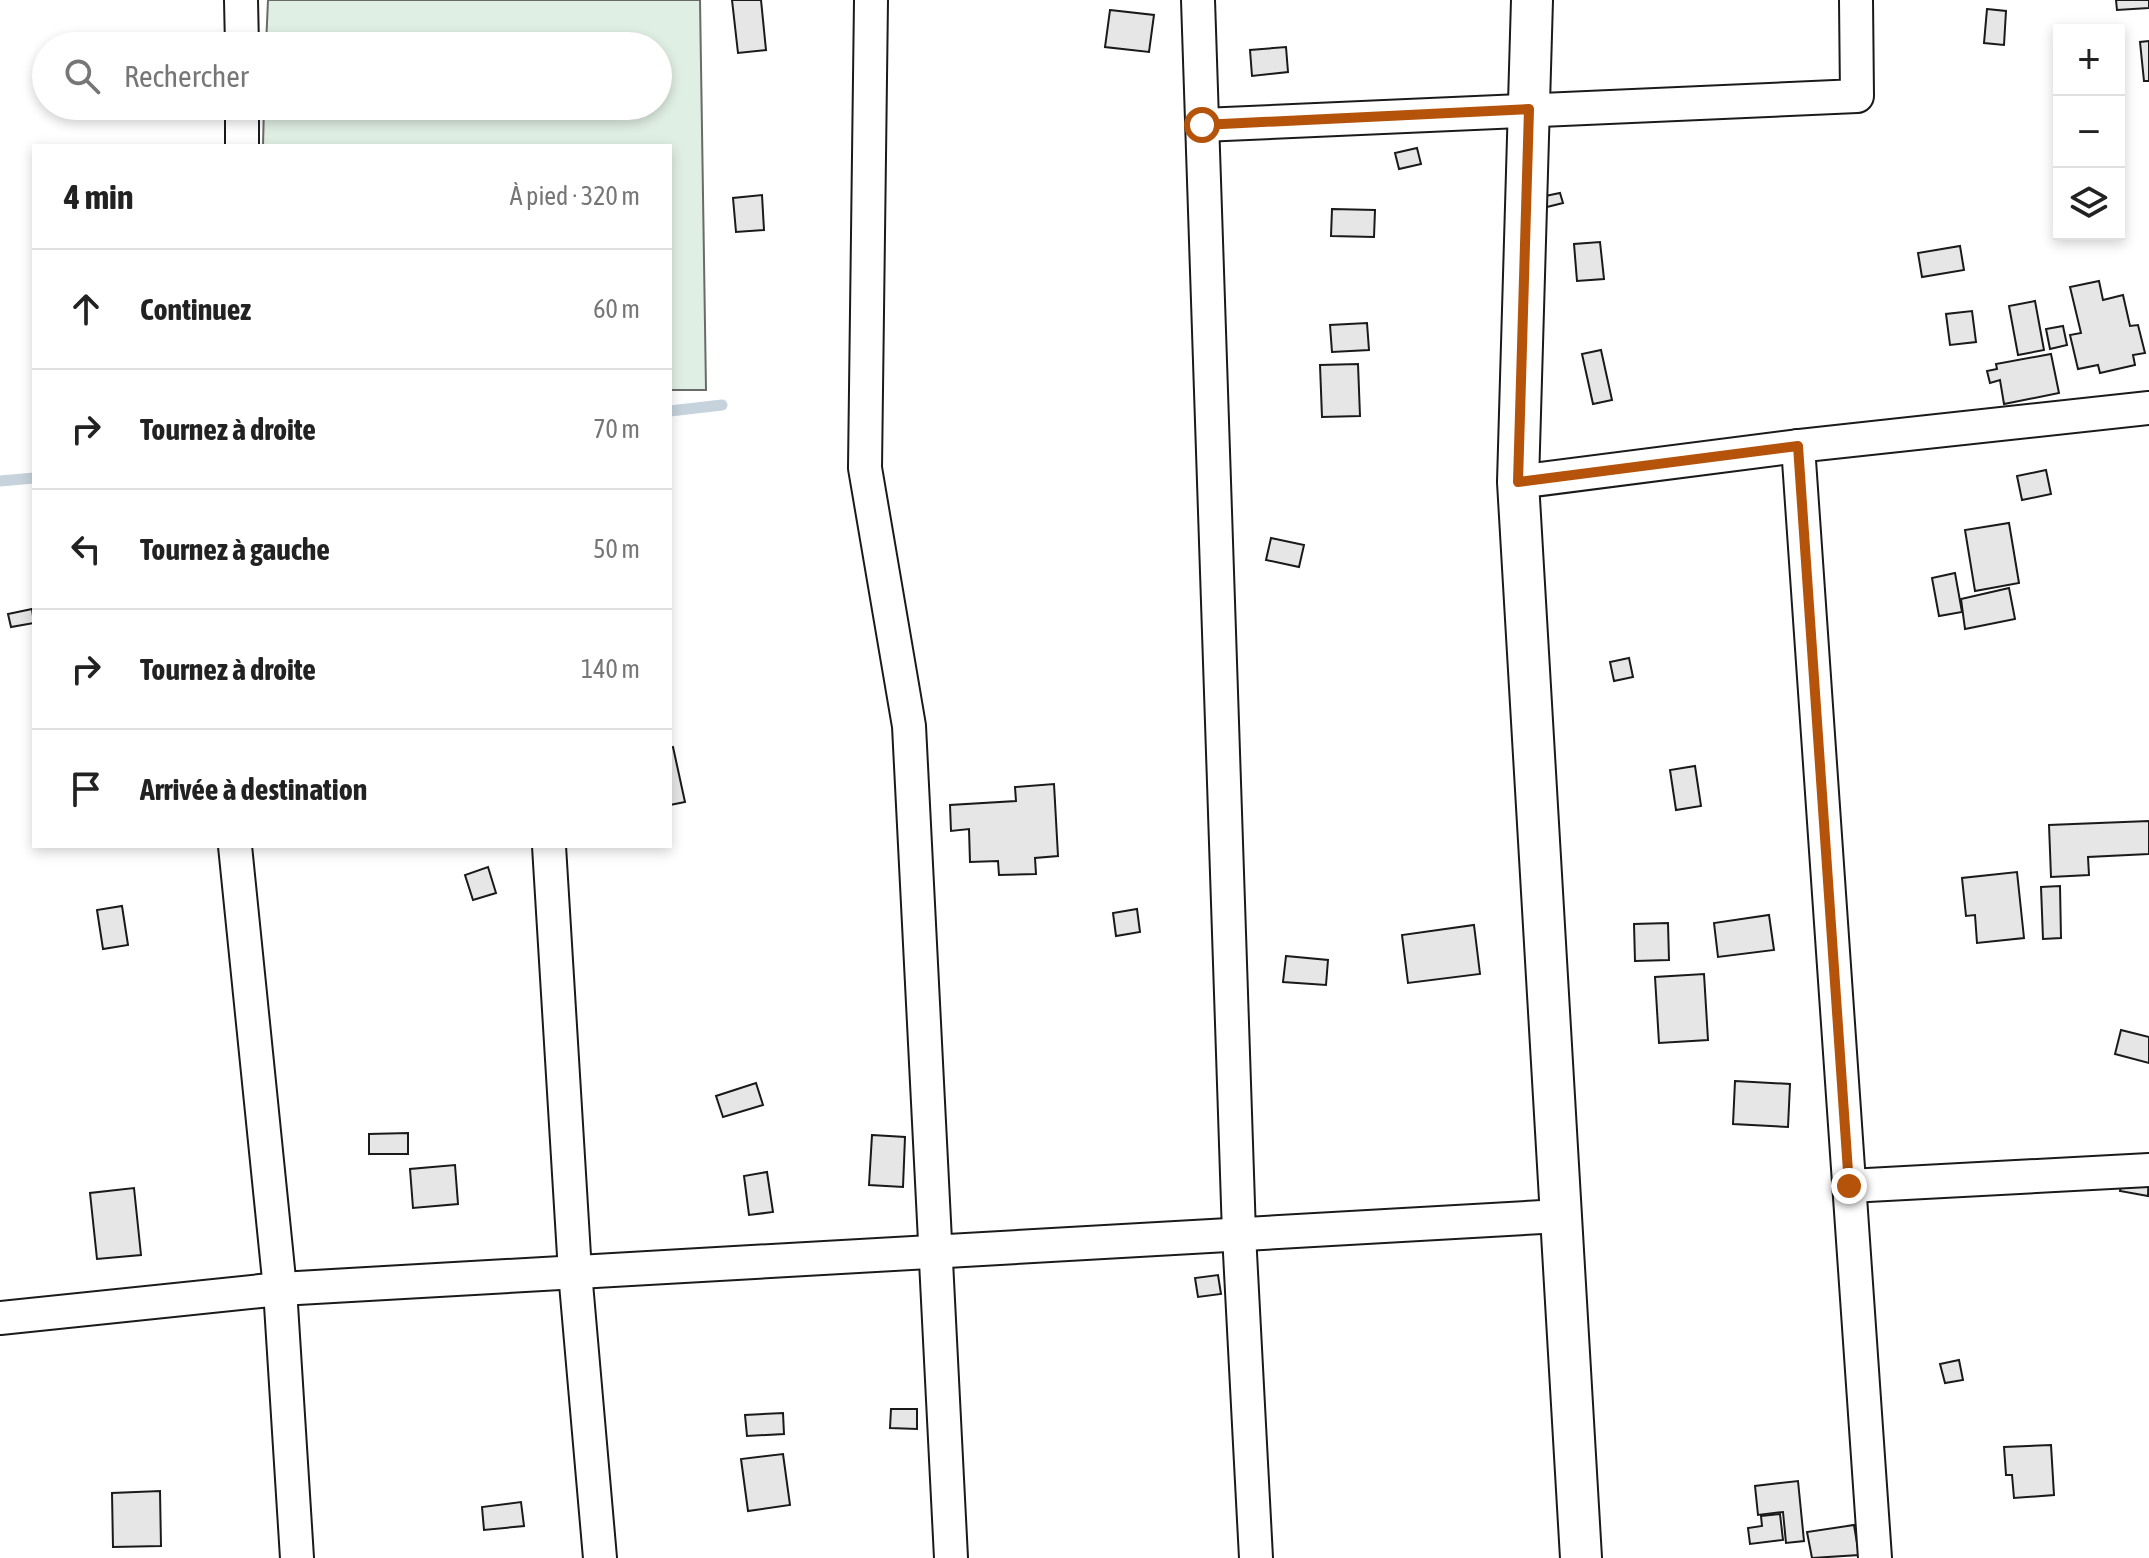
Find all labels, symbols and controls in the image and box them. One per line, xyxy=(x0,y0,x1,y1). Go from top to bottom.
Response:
map controls xyxy=(2053,24,2125,240)
button: + xyxy=(2053,24,2125,96)
search box xyxy=(32,32,672,120)
icon: search xyxy=(60,54,104,98)
text: Rechercher xyxy=(124,59,249,93)
button: − xyxy=(2053,96,2125,168)
route start xyxy=(1184,107,1220,143)
button: layers xyxy=(2053,168,2125,240)
text: 4 min xyxy=(64,177,133,216)
text: À pied · 320 m xyxy=(510,181,640,211)
icon: ahead xyxy=(64,287,108,331)
text: Continuez xyxy=(140,292,251,326)
text: 60 m xyxy=(593,294,640,324)
icon: right xyxy=(64,407,108,451)
text: Tournez à droite xyxy=(140,412,316,446)
text: 70 m xyxy=(593,414,640,444)
icon: left xyxy=(64,527,108,571)
text: Tournez à gauche xyxy=(140,532,330,566)
text: 50 m xyxy=(593,534,640,564)
icon: right xyxy=(64,647,108,691)
text: Tournez à droite xyxy=(140,652,316,686)
text: 140 m xyxy=(581,654,640,684)
icon: arrive xyxy=(64,767,108,811)
text: Arrivée à destination xyxy=(140,772,367,806)
route end xyxy=(1831,1168,1867,1204)

